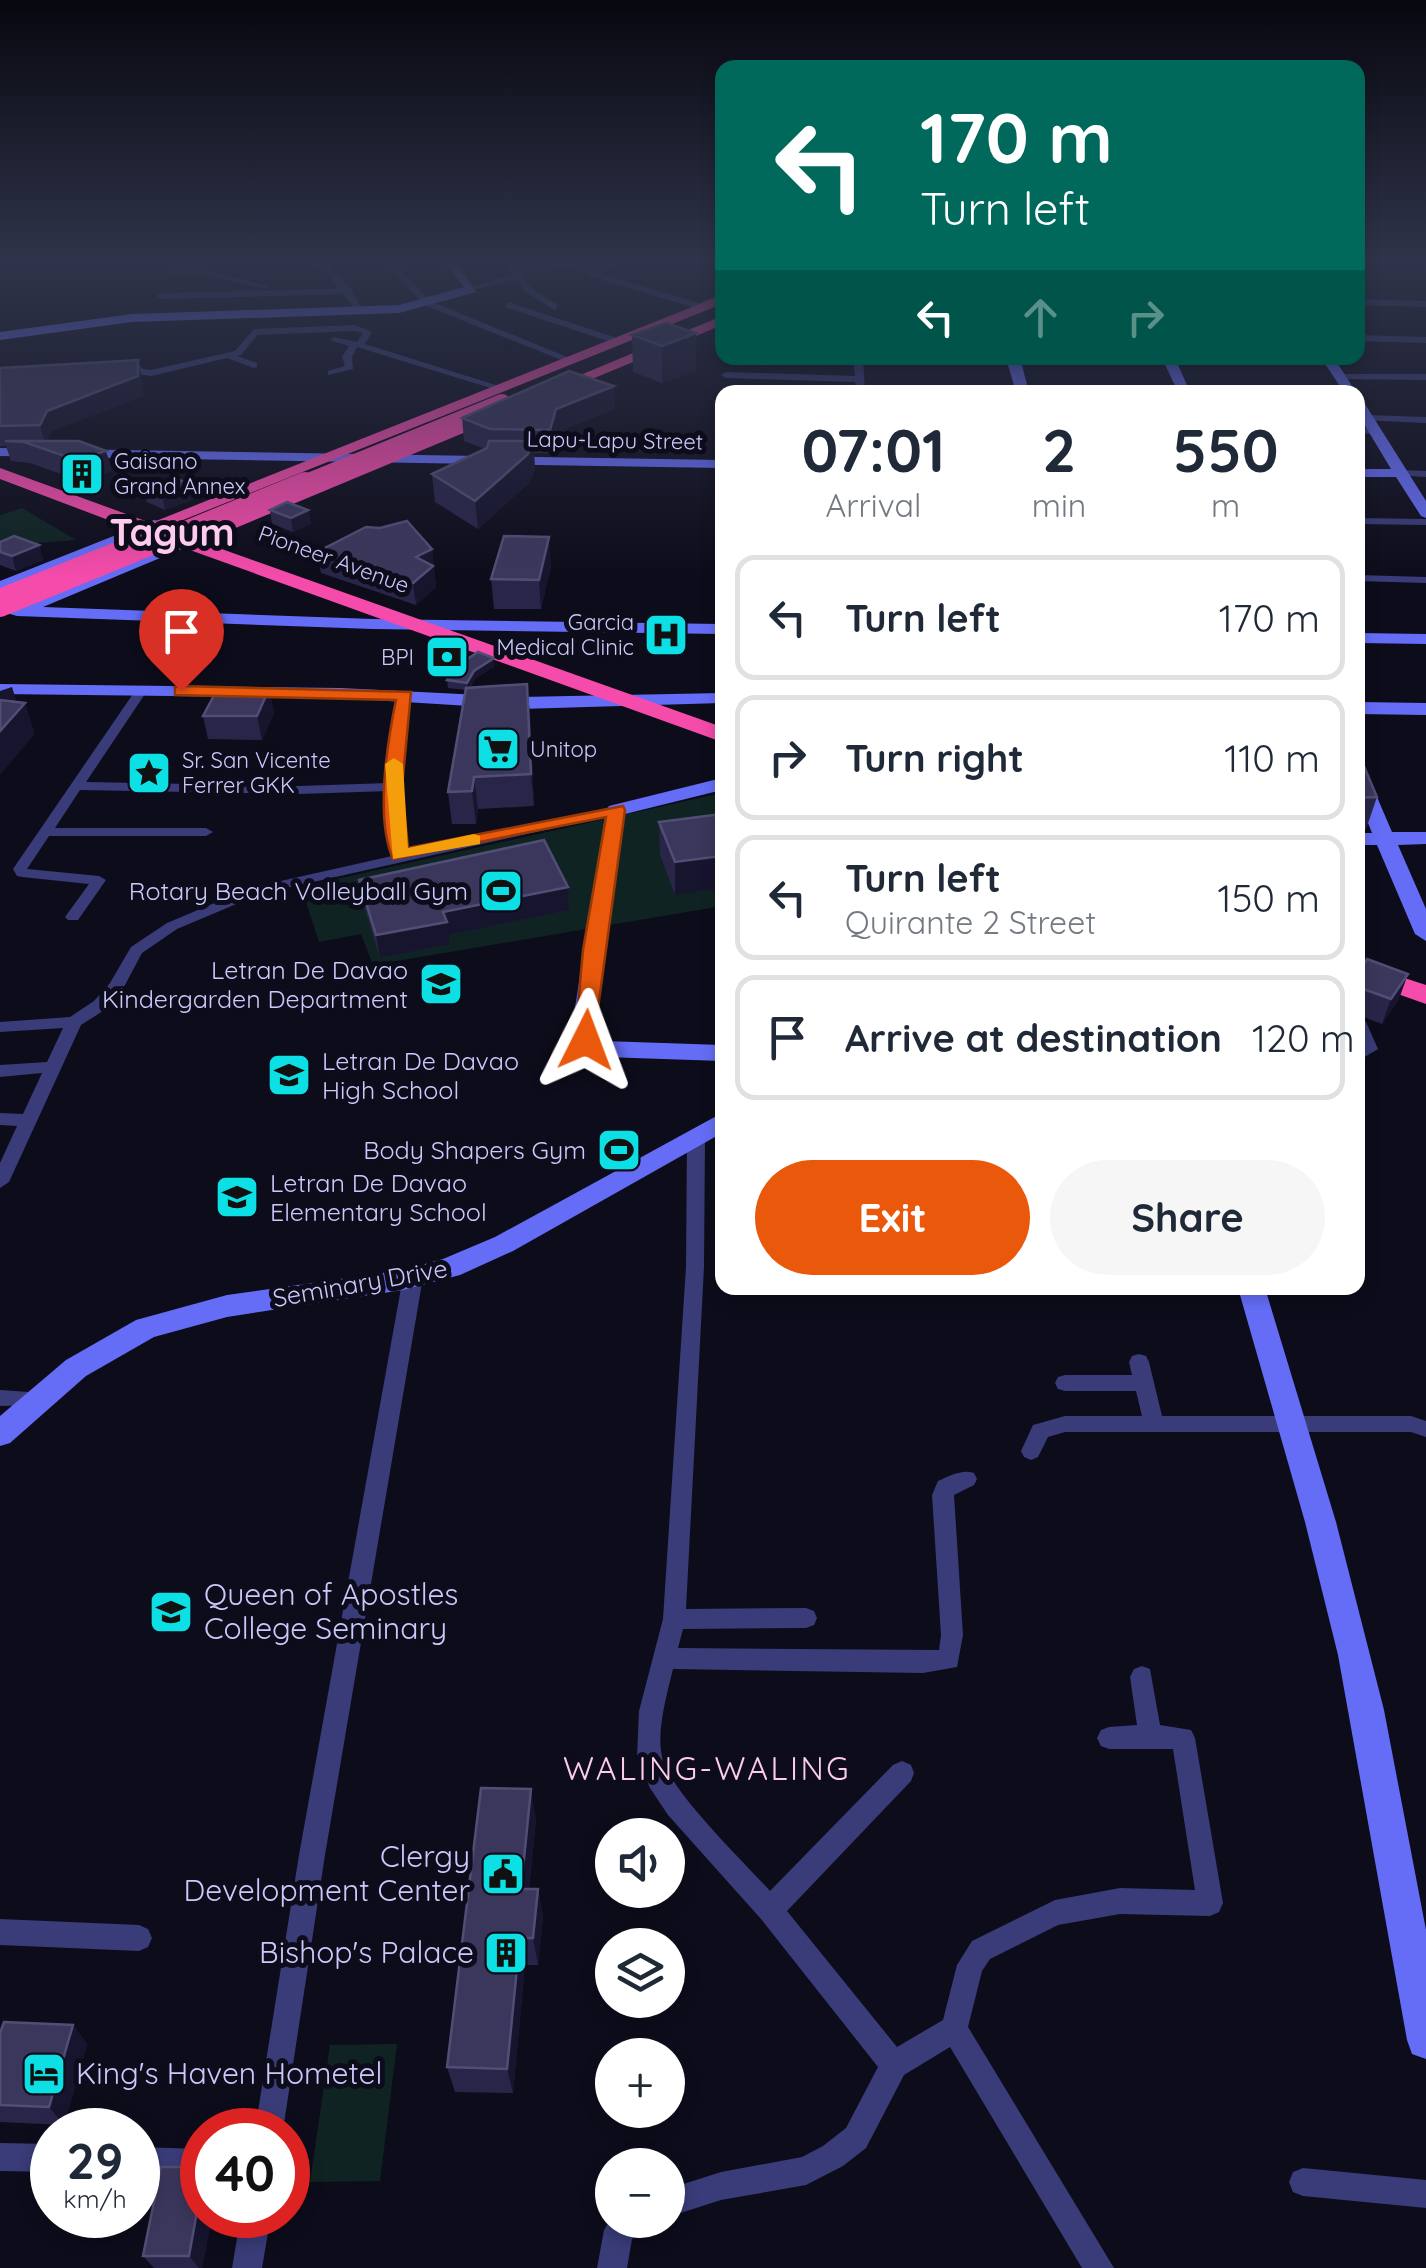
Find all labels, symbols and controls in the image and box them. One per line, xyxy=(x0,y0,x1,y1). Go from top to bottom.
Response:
text: 170 m xyxy=(920,93,1113,181)
icon: left xyxy=(755,100,885,230)
text: Turn left xyxy=(920,180,1090,236)
icon: left xyxy=(908,290,963,345)
icon: ahead xyxy=(1013,290,1068,345)
icon: right xyxy=(1118,290,1173,345)
text: 07:01 xyxy=(801,412,945,487)
text: 2 xyxy=(1042,412,1076,487)
text: 550 xyxy=(1173,412,1279,487)
street label: Lapu-Lapu Street xyxy=(527,424,703,456)
place label: Gaisano Grand Annex xyxy=(114,447,245,500)
building icon: Gaisano Grand Annex xyxy=(59,451,105,497)
text: Arrival xyxy=(825,485,921,525)
text: min xyxy=(1032,485,1086,525)
text: m xyxy=(1211,485,1240,525)
district label: Tagum xyxy=(109,508,235,556)
street label: Pioneer Avenue xyxy=(255,519,413,599)
pin xyxy=(139,589,224,692)
icon: left xyxy=(760,590,815,645)
text: Turn left xyxy=(845,594,1001,642)
text: 170 m xyxy=(1219,594,1320,642)
icon: arrive xyxy=(154,604,209,659)
place label: Garcia Medical Clinic xyxy=(497,608,634,661)
hospital icon: Garcia Medical Clinic xyxy=(643,612,689,658)
bank icon: BPI xyxy=(424,634,470,680)
place label: BPI xyxy=(381,643,414,671)
supermarket icon: Unitop xyxy=(475,726,521,772)
icon: right xyxy=(760,730,815,785)
text: Turn right xyxy=(845,734,1024,782)
text: 110 m xyxy=(1224,734,1320,782)
place label: Unitop xyxy=(530,735,597,763)
place label: Sr. San Vicente Ferrer GKK xyxy=(182,746,331,799)
place icon: Sr. San Vicente Ferrer GKK xyxy=(126,750,172,796)
text: Turn left xyxy=(845,854,1001,902)
sports icon: Rotary Beach Volleyball Gym xyxy=(478,868,524,914)
icon: left xyxy=(760,870,815,925)
text: 150 m xyxy=(1218,874,1320,922)
place label: Rotary Beach Volleyball Gym xyxy=(129,875,468,906)
text: Quirante 2 Street xyxy=(845,902,1096,942)
place label: Letran De Davao Kindergarden Department xyxy=(102,954,408,1014)
school or university icon: Letran De Davao Kindergarden Department xyxy=(418,961,464,1007)
position arrow xyxy=(534,988,638,1092)
icon: arrive xyxy=(760,1010,815,1065)
text: Arrive at destination xyxy=(845,1014,1222,1062)
text: 120 m xyxy=(1252,1014,1355,1062)
place label: Letran De Davao High School xyxy=(322,1045,519,1105)
school or university icon: Letran De Davao High School xyxy=(266,1052,312,1098)
sports icon: Body Shapers Gym xyxy=(596,1127,642,1173)
place label: Body Shapers Gym xyxy=(363,1134,586,1165)
button: Exit xyxy=(755,1160,1030,1275)
button: Share xyxy=(1050,1160,1325,1275)
place label: Letran De Davao Elementary School xyxy=(270,1167,487,1227)
school or university icon: Letran De Davao Elementary School xyxy=(214,1174,260,1220)
street label: Seminary Drive xyxy=(270,1252,450,1313)
place label: Queen of Apostles College Seminary xyxy=(204,1575,458,1647)
school or university icon: Queen of Apostles College Seminary xyxy=(148,1589,194,1635)
district label: WALING-WALING xyxy=(563,1748,851,1788)
map controls xyxy=(595,1818,685,2238)
button: sound xyxy=(595,1818,685,1908)
place label: Clergy Development Center xyxy=(183,1837,470,1909)
public building icon: Clergy Development Center xyxy=(480,1851,526,1897)
button: layers xyxy=(595,1928,685,2018)
building icon: Bishop's Palace xyxy=(483,1930,529,1976)
place label: Bishop's Palace xyxy=(259,1933,474,1971)
button: + xyxy=(595,2038,685,2128)
hotel icon: King's Haven Hometel xyxy=(21,2051,67,2097)
place label: King's Haven Hometel xyxy=(76,2054,382,2092)
speed limit sign: 40 xyxy=(180,2108,310,2238)
text: 29 xyxy=(67,2129,123,2192)
button: − xyxy=(595,2148,685,2238)
text: km/h xyxy=(63,2183,127,2214)

